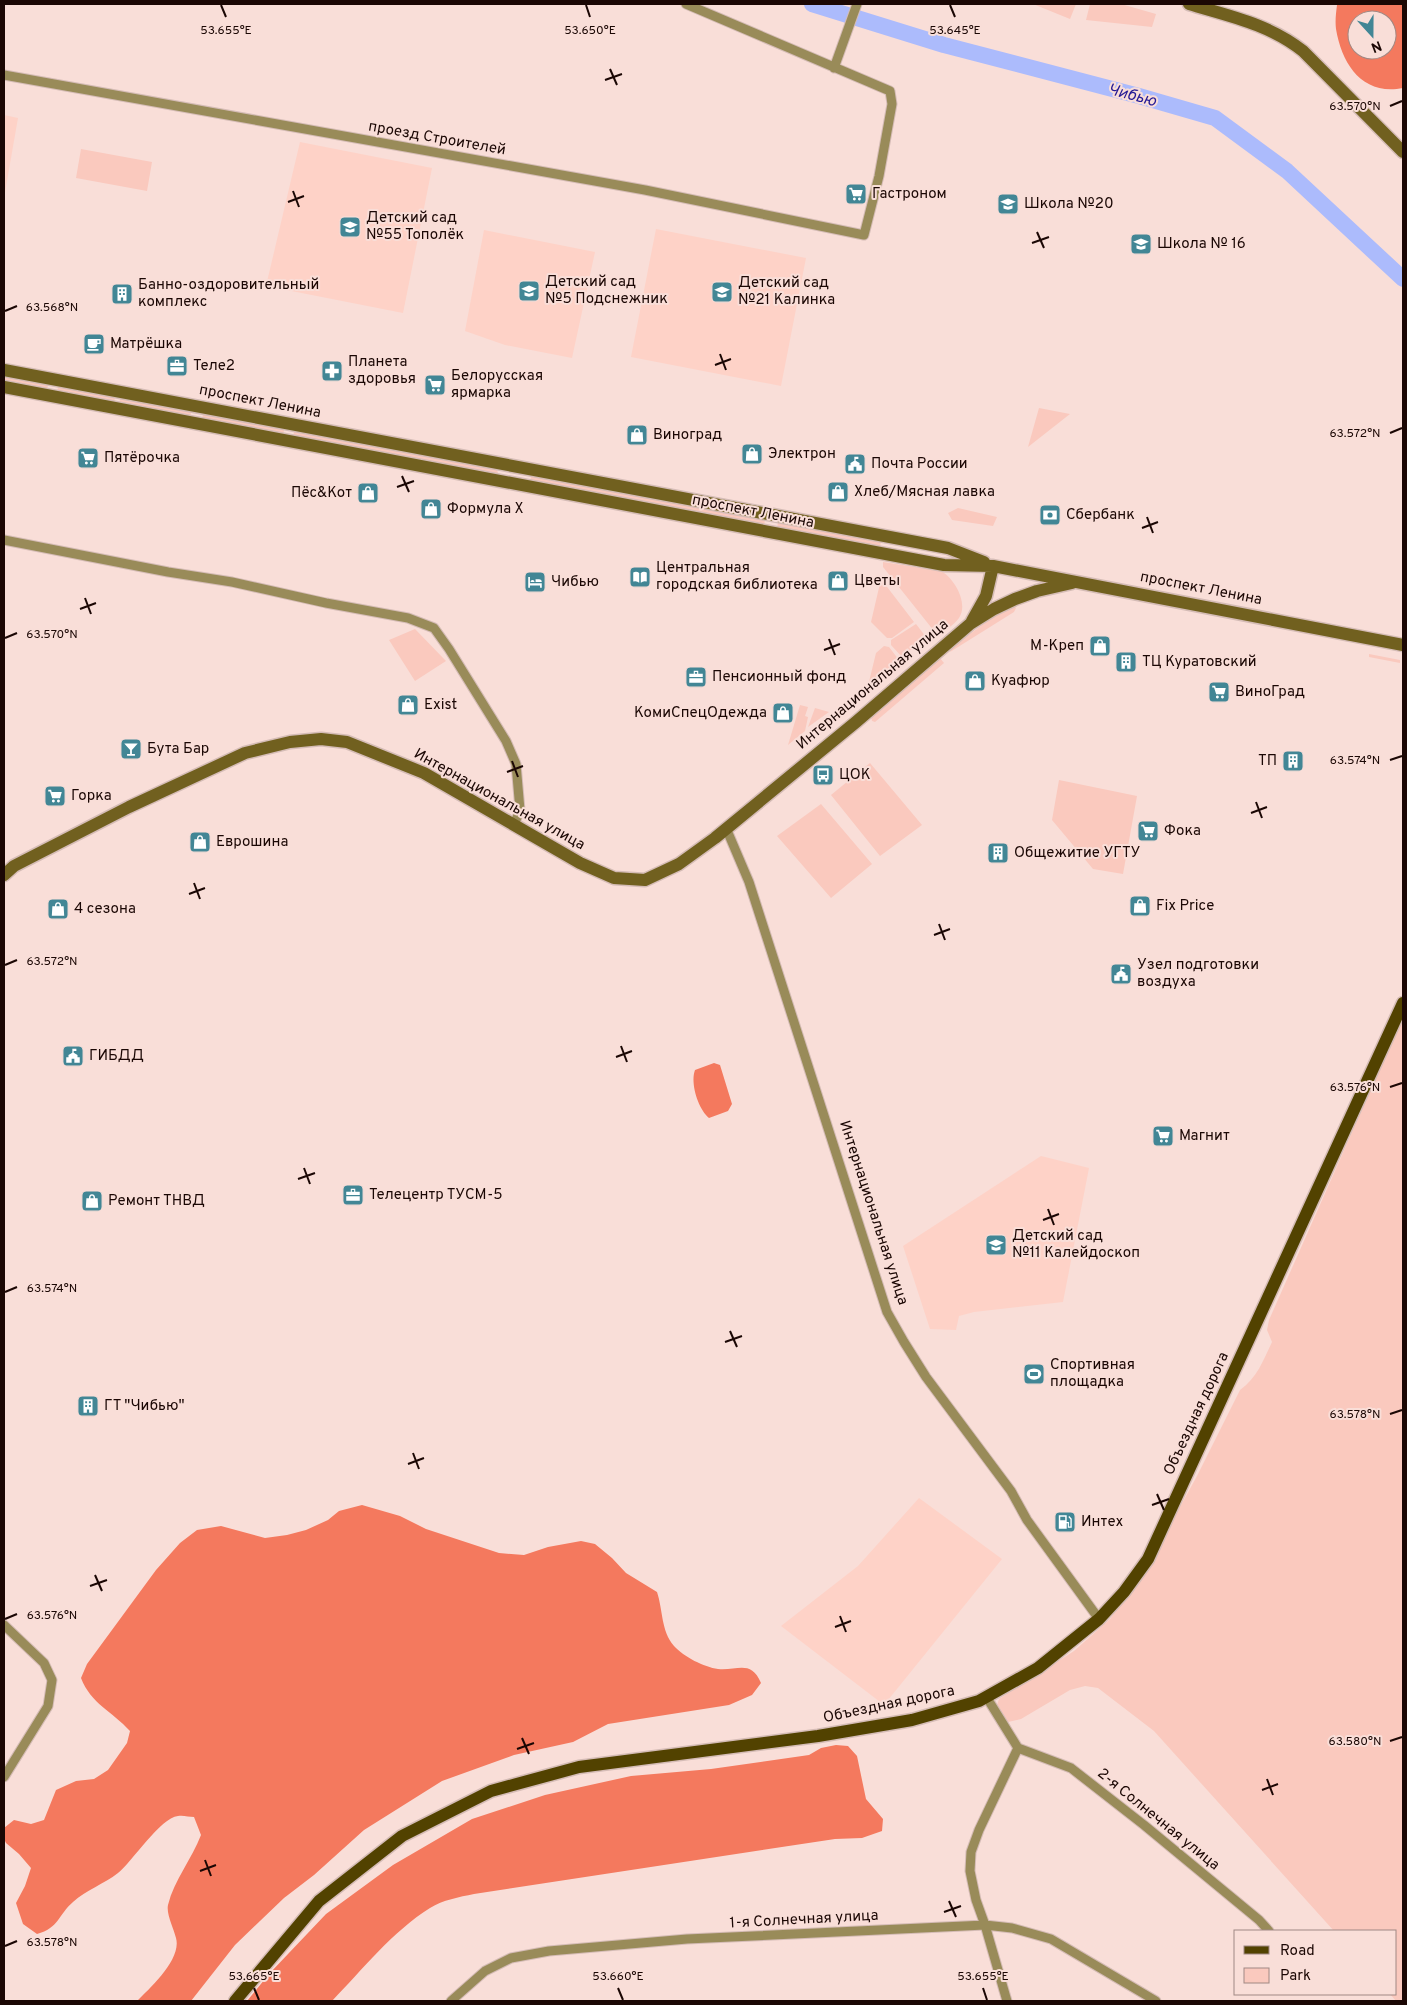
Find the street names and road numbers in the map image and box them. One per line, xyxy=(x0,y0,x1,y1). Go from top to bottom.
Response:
street label: проезд Строителей xyxy=(367,118,507,160)
street label: проспект Ленина xyxy=(197,381,323,423)
street label: проспект Ленина xyxy=(690,491,816,533)
street label: проспект Ленина xyxy=(1138,568,1264,610)
street label: Интернациональная улица xyxy=(793,616,953,754)
street label: Интернациональная улица xyxy=(410,745,588,855)
street label: Интернациональная улица xyxy=(834,1118,912,1308)
street label: Объездная дорога xyxy=(1160,1349,1234,1479)
street label: Объездная дорога xyxy=(822,1682,956,1728)
street label: 2-я Солнечная улица xyxy=(1093,1765,1223,1875)
street label: 1-я Солнечная улица xyxy=(729,1907,879,1933)

